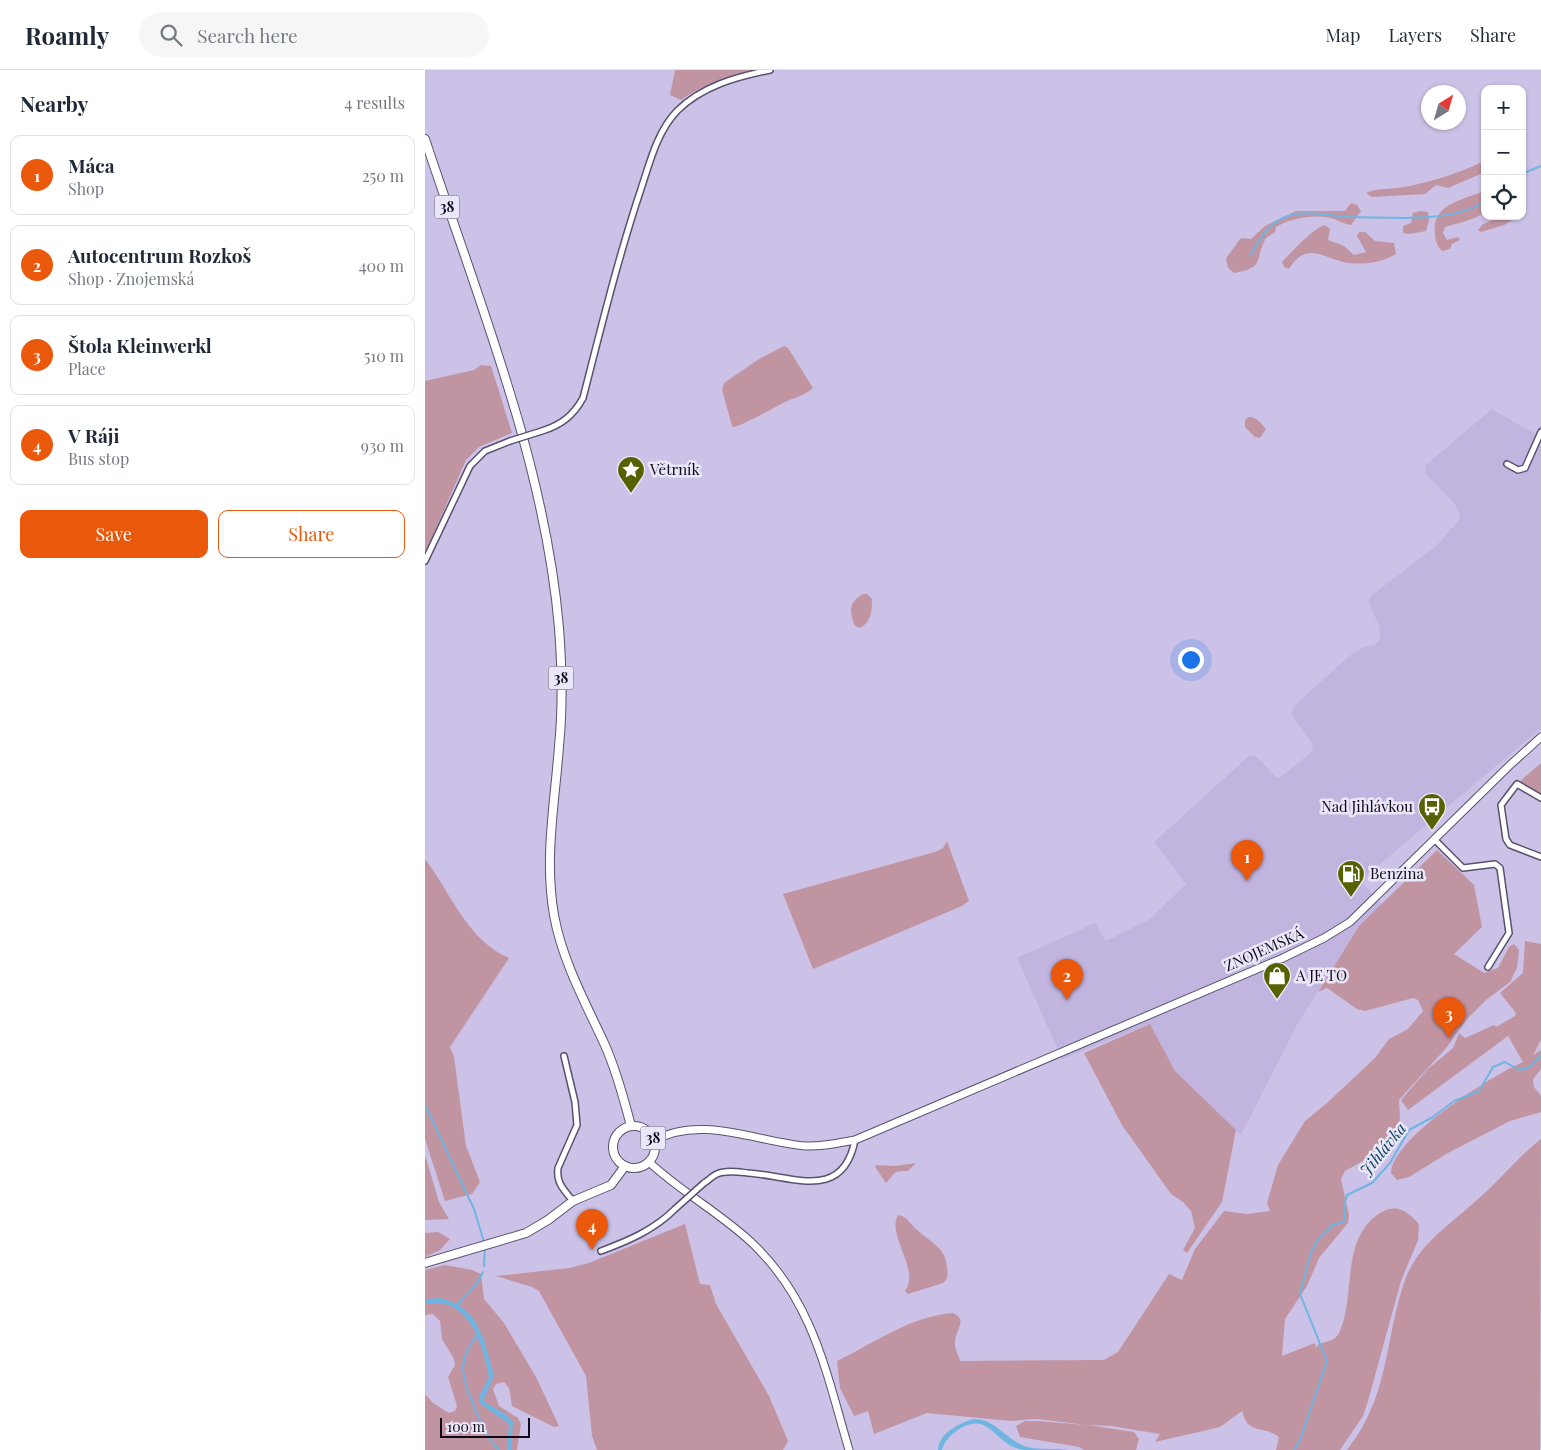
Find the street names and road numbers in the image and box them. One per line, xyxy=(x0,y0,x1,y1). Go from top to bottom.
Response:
road number: 38 xyxy=(435,195,459,218)
road number: 38 xyxy=(549,666,573,690)
street label: ZNOJEMSKÁ xyxy=(1221,922,1307,975)
road number: 38 xyxy=(641,1126,665,1150)

